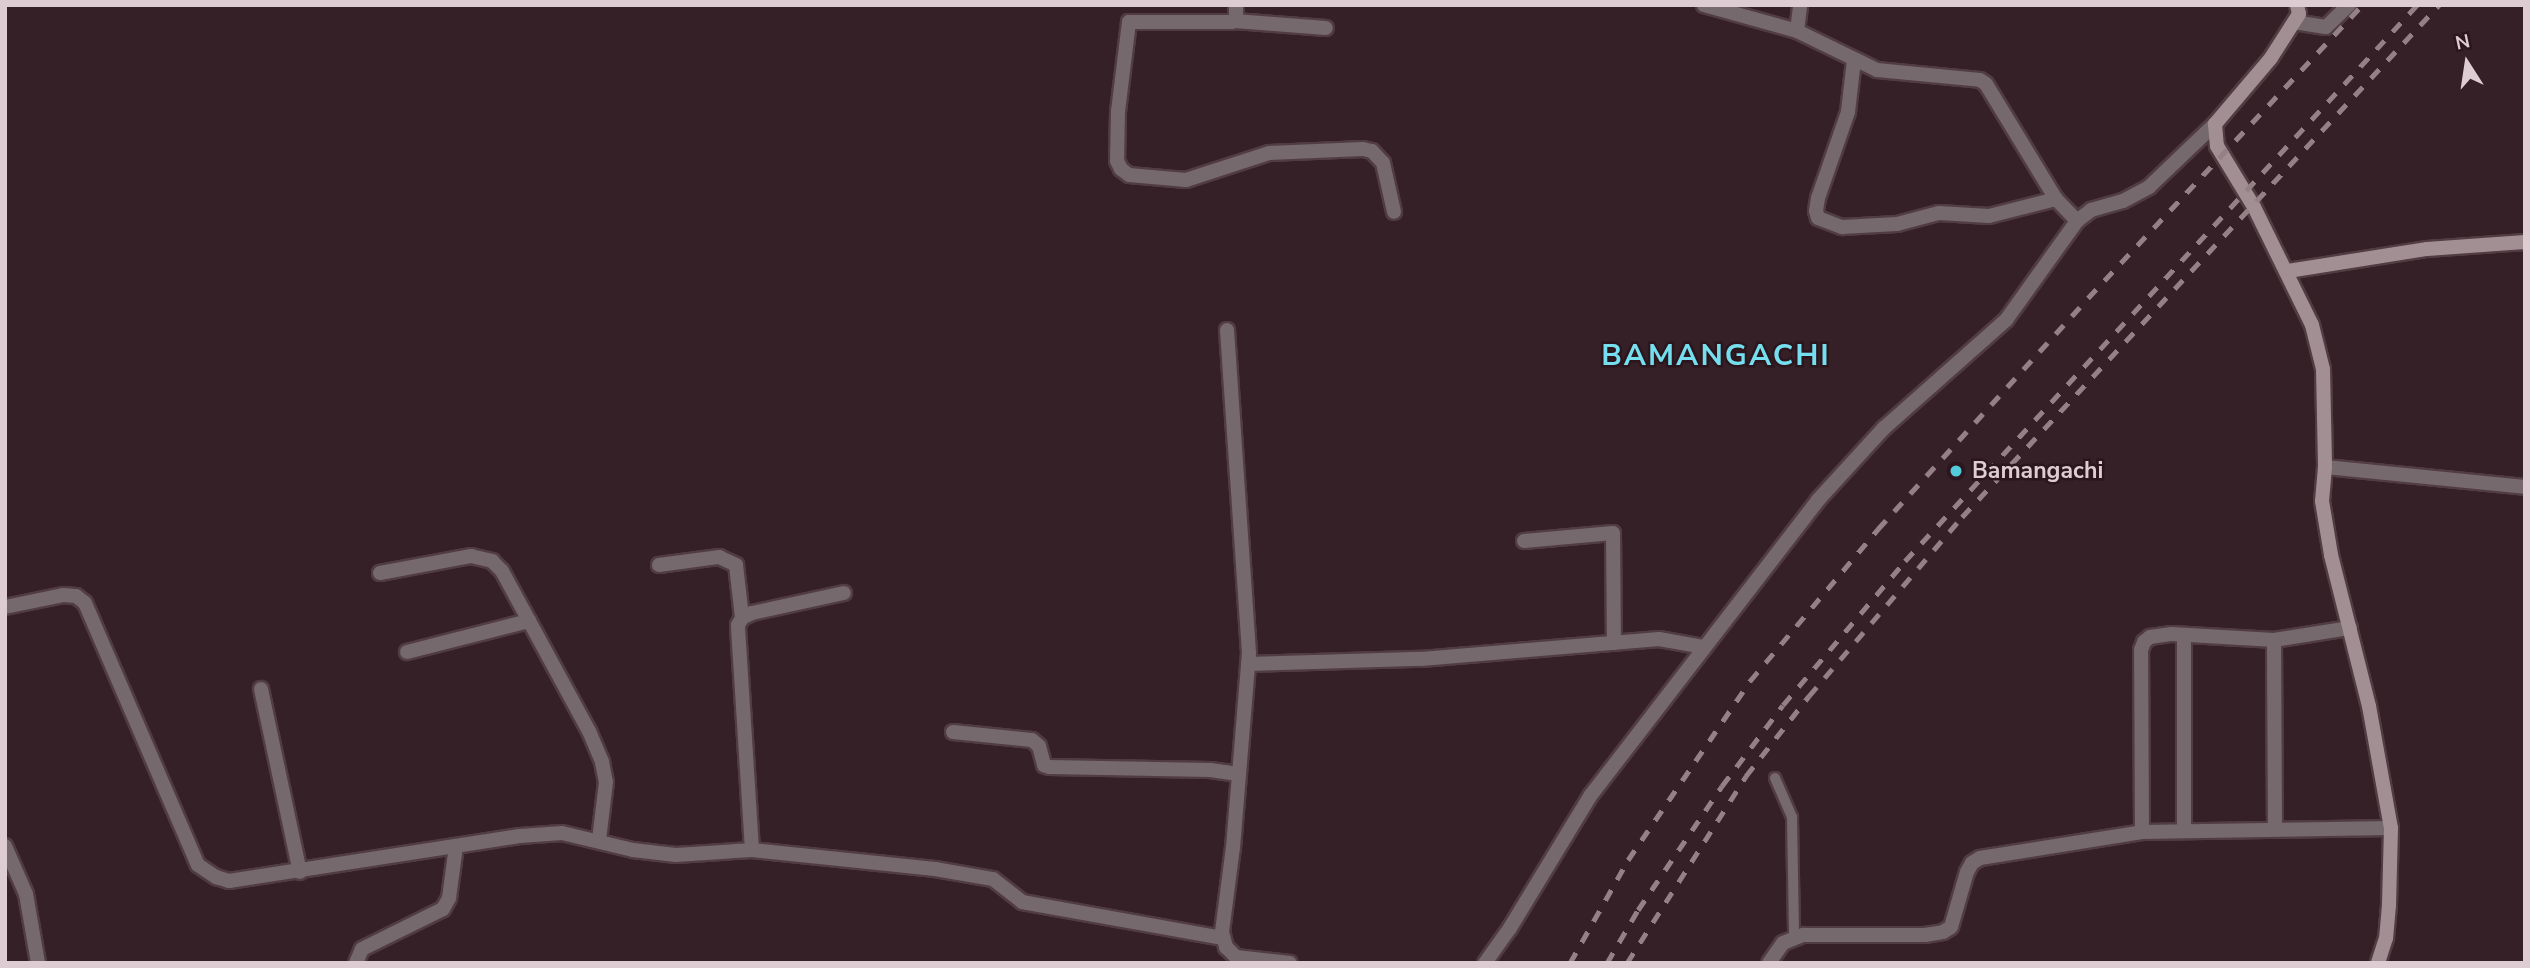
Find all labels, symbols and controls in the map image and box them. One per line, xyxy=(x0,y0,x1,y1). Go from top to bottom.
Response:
north arrow xyxy=(2432,28,2502,98)
text: N xyxy=(2453,28,2472,57)
district label: BAMANGACHI xyxy=(1602,338,1830,374)
place label: Bamangachi xyxy=(1972,457,2103,485)
marker: Bamangachi xyxy=(1946,461,1966,481)

